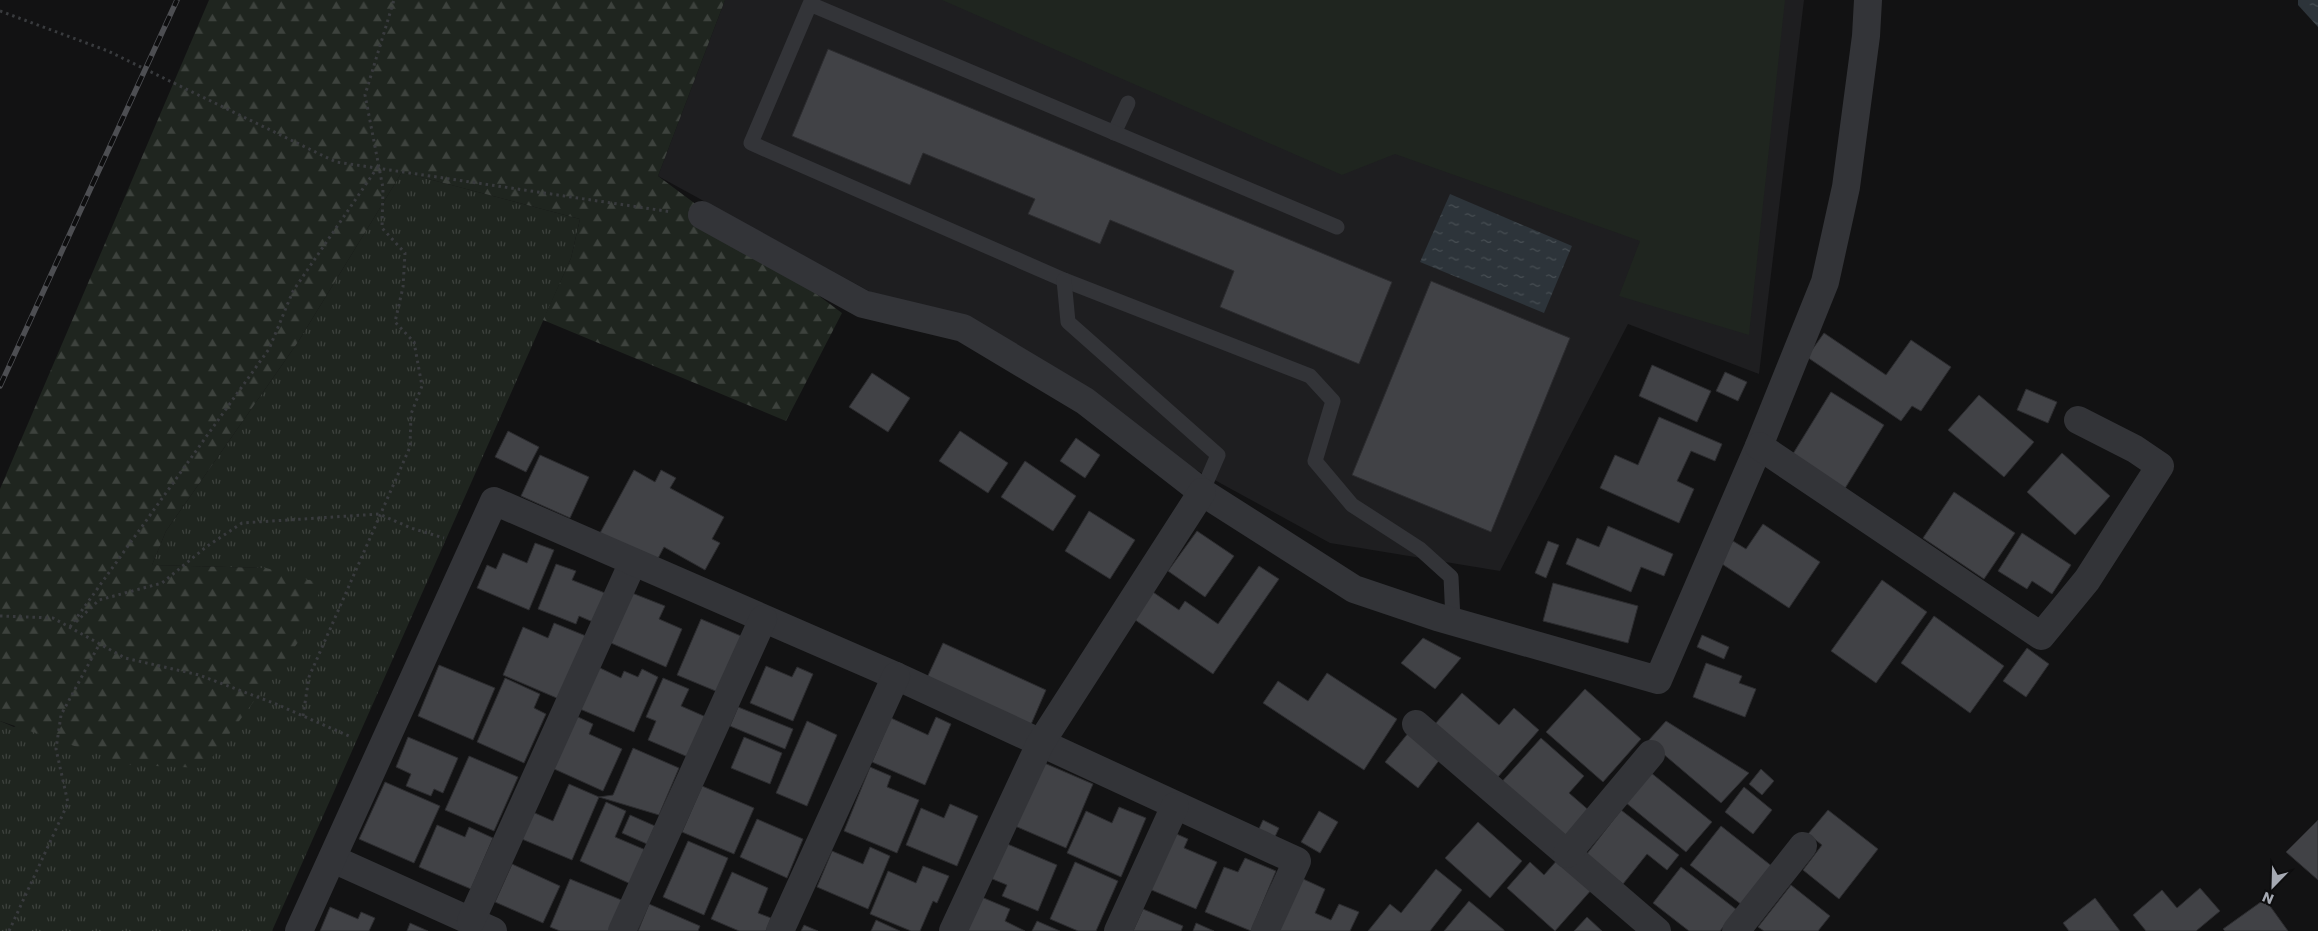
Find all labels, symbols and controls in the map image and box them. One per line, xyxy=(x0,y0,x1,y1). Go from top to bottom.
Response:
north arrow xyxy=(2248,861,2298,911)
text: N xyxy=(2259,887,2277,909)

